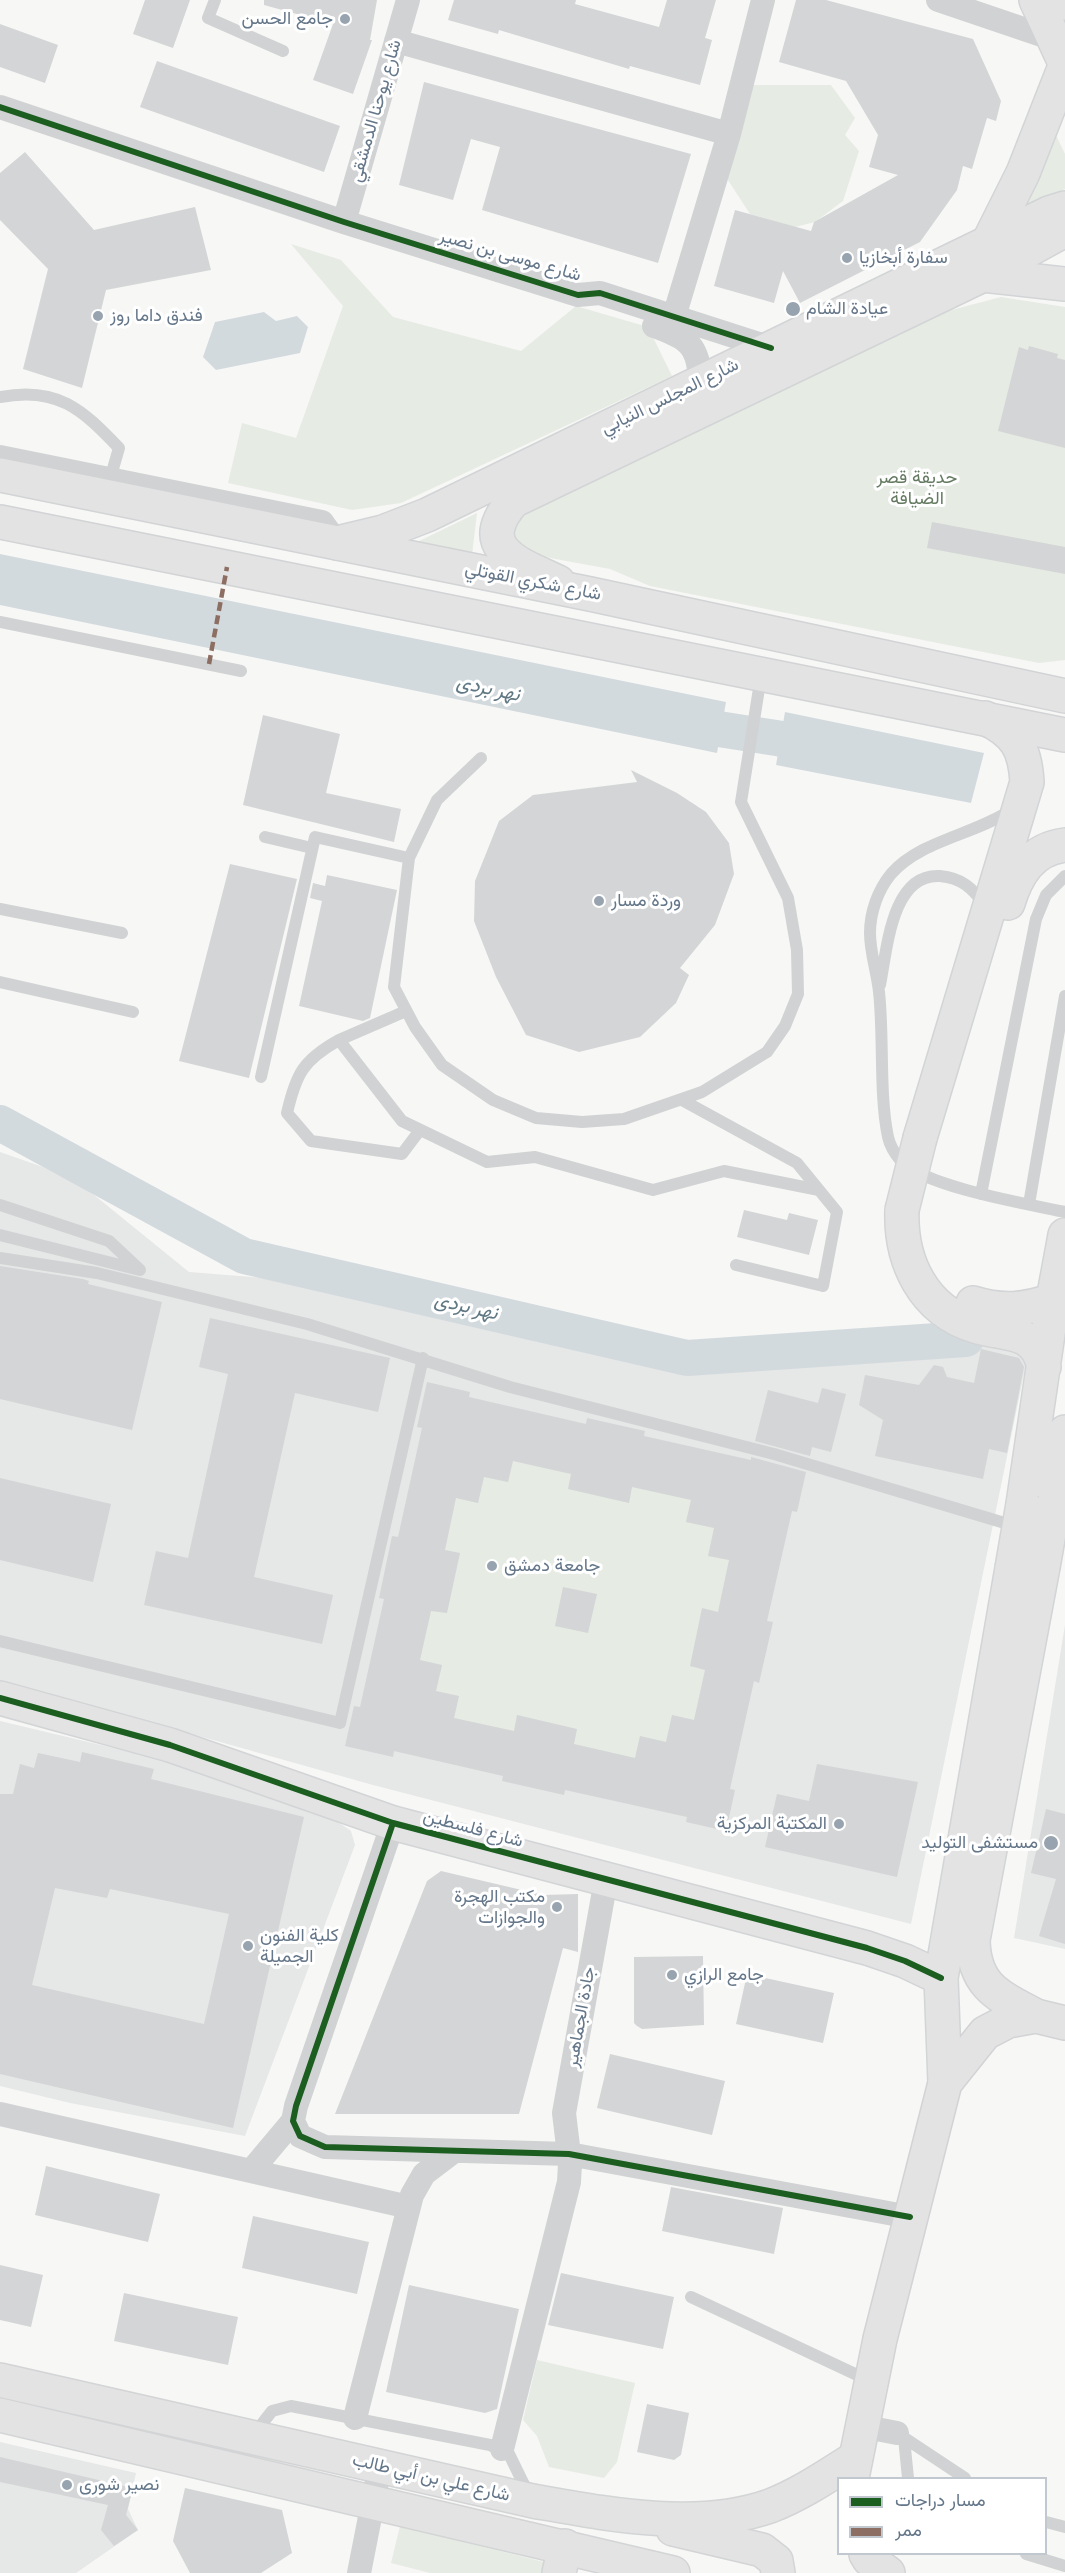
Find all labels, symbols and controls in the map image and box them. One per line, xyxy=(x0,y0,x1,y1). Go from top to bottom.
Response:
place label: جامع الحسن xyxy=(241,8,333,30)
marker: جامع الحسن xyxy=(338,12,352,26)
street label: شارع يوحنا الدمشقي xyxy=(345,37,407,185)
street label: شارع موسى بن نصير xyxy=(437,225,583,287)
place label: سفارة أبخازيا xyxy=(859,247,948,269)
marker: سفارة أبخازيا xyxy=(840,251,854,265)
place label: عيادة الشام xyxy=(806,298,888,320)
marker: عيادة الشام xyxy=(784,300,802,318)
place label: فندق داما روز xyxy=(110,305,203,327)
marker: فندق داما روز xyxy=(91,309,105,323)
street label: شارع المجلس النيابي xyxy=(598,354,742,440)
park label: حديقة قصر الضيافة xyxy=(877,467,957,510)
street label: شارع شكري القوتلي xyxy=(463,558,603,606)
water label: نهر بردى xyxy=(454,671,522,707)
place label: وردة مسار xyxy=(611,890,681,912)
marker: وردة مسار xyxy=(592,894,606,908)
water label: نهر بردى xyxy=(432,1288,500,1326)
place label: جامعة دمشق xyxy=(504,1555,600,1577)
marker: جامعة دمشق xyxy=(485,1559,499,1573)
street label: شارع فلسطين xyxy=(421,1805,525,1853)
place label: المكتبة المركزية xyxy=(717,1813,827,1835)
marker: المكتبة المركزية xyxy=(832,1817,846,1831)
place label: مستشفى التوليد xyxy=(921,1832,1038,1854)
marker: مستشفى التوليد xyxy=(1042,1834,1060,1852)
place label: مكتب الهجرة والجوازات xyxy=(454,1886,545,1928)
marker: مكتب الهجرة والجوازات xyxy=(550,1900,564,1914)
place label: كلية الفنون الجميلة xyxy=(260,1925,339,1968)
marker: كلية الفنون الجميلة xyxy=(241,1939,255,1953)
place label: جامع الرازي xyxy=(684,1964,764,1986)
street label: جادة الجماهير xyxy=(562,1965,600,2069)
marker: جامع الرازي xyxy=(665,1968,679,1982)
street label: شارع علي بن أبي طالب xyxy=(350,2449,512,2507)
place label: نصير شورى xyxy=(79,2474,159,2496)
legend xyxy=(837,2477,1047,2555)
marker: نصير شورى xyxy=(60,2478,74,2492)
text: مسار دراجات xyxy=(895,2488,986,2511)
text: ممر xyxy=(895,2518,922,2541)

